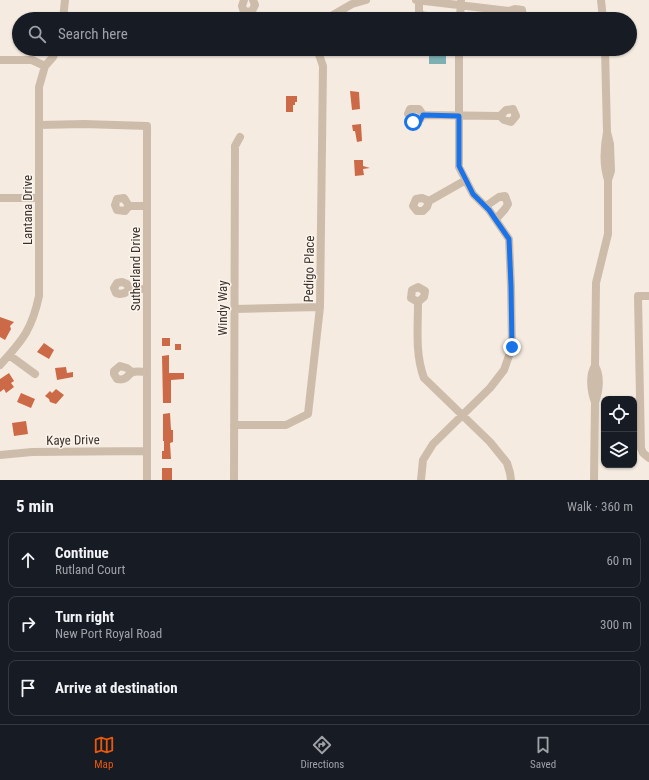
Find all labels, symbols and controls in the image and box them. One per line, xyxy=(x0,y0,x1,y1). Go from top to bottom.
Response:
search box xyxy=(12,12,637,56)
icon: search xyxy=(26,23,48,45)
text: Search here xyxy=(58,25,128,43)
route start xyxy=(404,113,422,131)
street label: Lantana Drive xyxy=(20,175,35,245)
street label: Sutherland Drive xyxy=(128,227,143,311)
street label: Pedigo Place xyxy=(301,235,317,303)
street label: Windy Way xyxy=(215,280,230,336)
route end xyxy=(503,338,521,356)
map controls xyxy=(601,396,637,468)
button: locate xyxy=(601,396,637,432)
street label: Kaye Drive xyxy=(46,432,100,448)
button: layers xyxy=(601,432,637,468)
text: 5 min xyxy=(16,496,54,516)
text: Walk · 360 m xyxy=(567,499,633,514)
text: Continue xyxy=(55,544,109,562)
icon: ahead xyxy=(17,549,39,571)
text: 60 m xyxy=(606,553,632,568)
text: Rutland Court xyxy=(55,562,125,577)
text: Turn right xyxy=(55,608,114,626)
icon: right xyxy=(17,613,39,635)
text: 300 m xyxy=(600,617,632,632)
text: New Port Royal Road xyxy=(55,626,162,641)
icon: arrive xyxy=(17,677,39,699)
text: Arrive at destination xyxy=(55,679,178,697)
tab: Map xyxy=(93,734,115,771)
tab: Directions xyxy=(300,734,344,771)
tab: Saved xyxy=(530,734,556,771)

